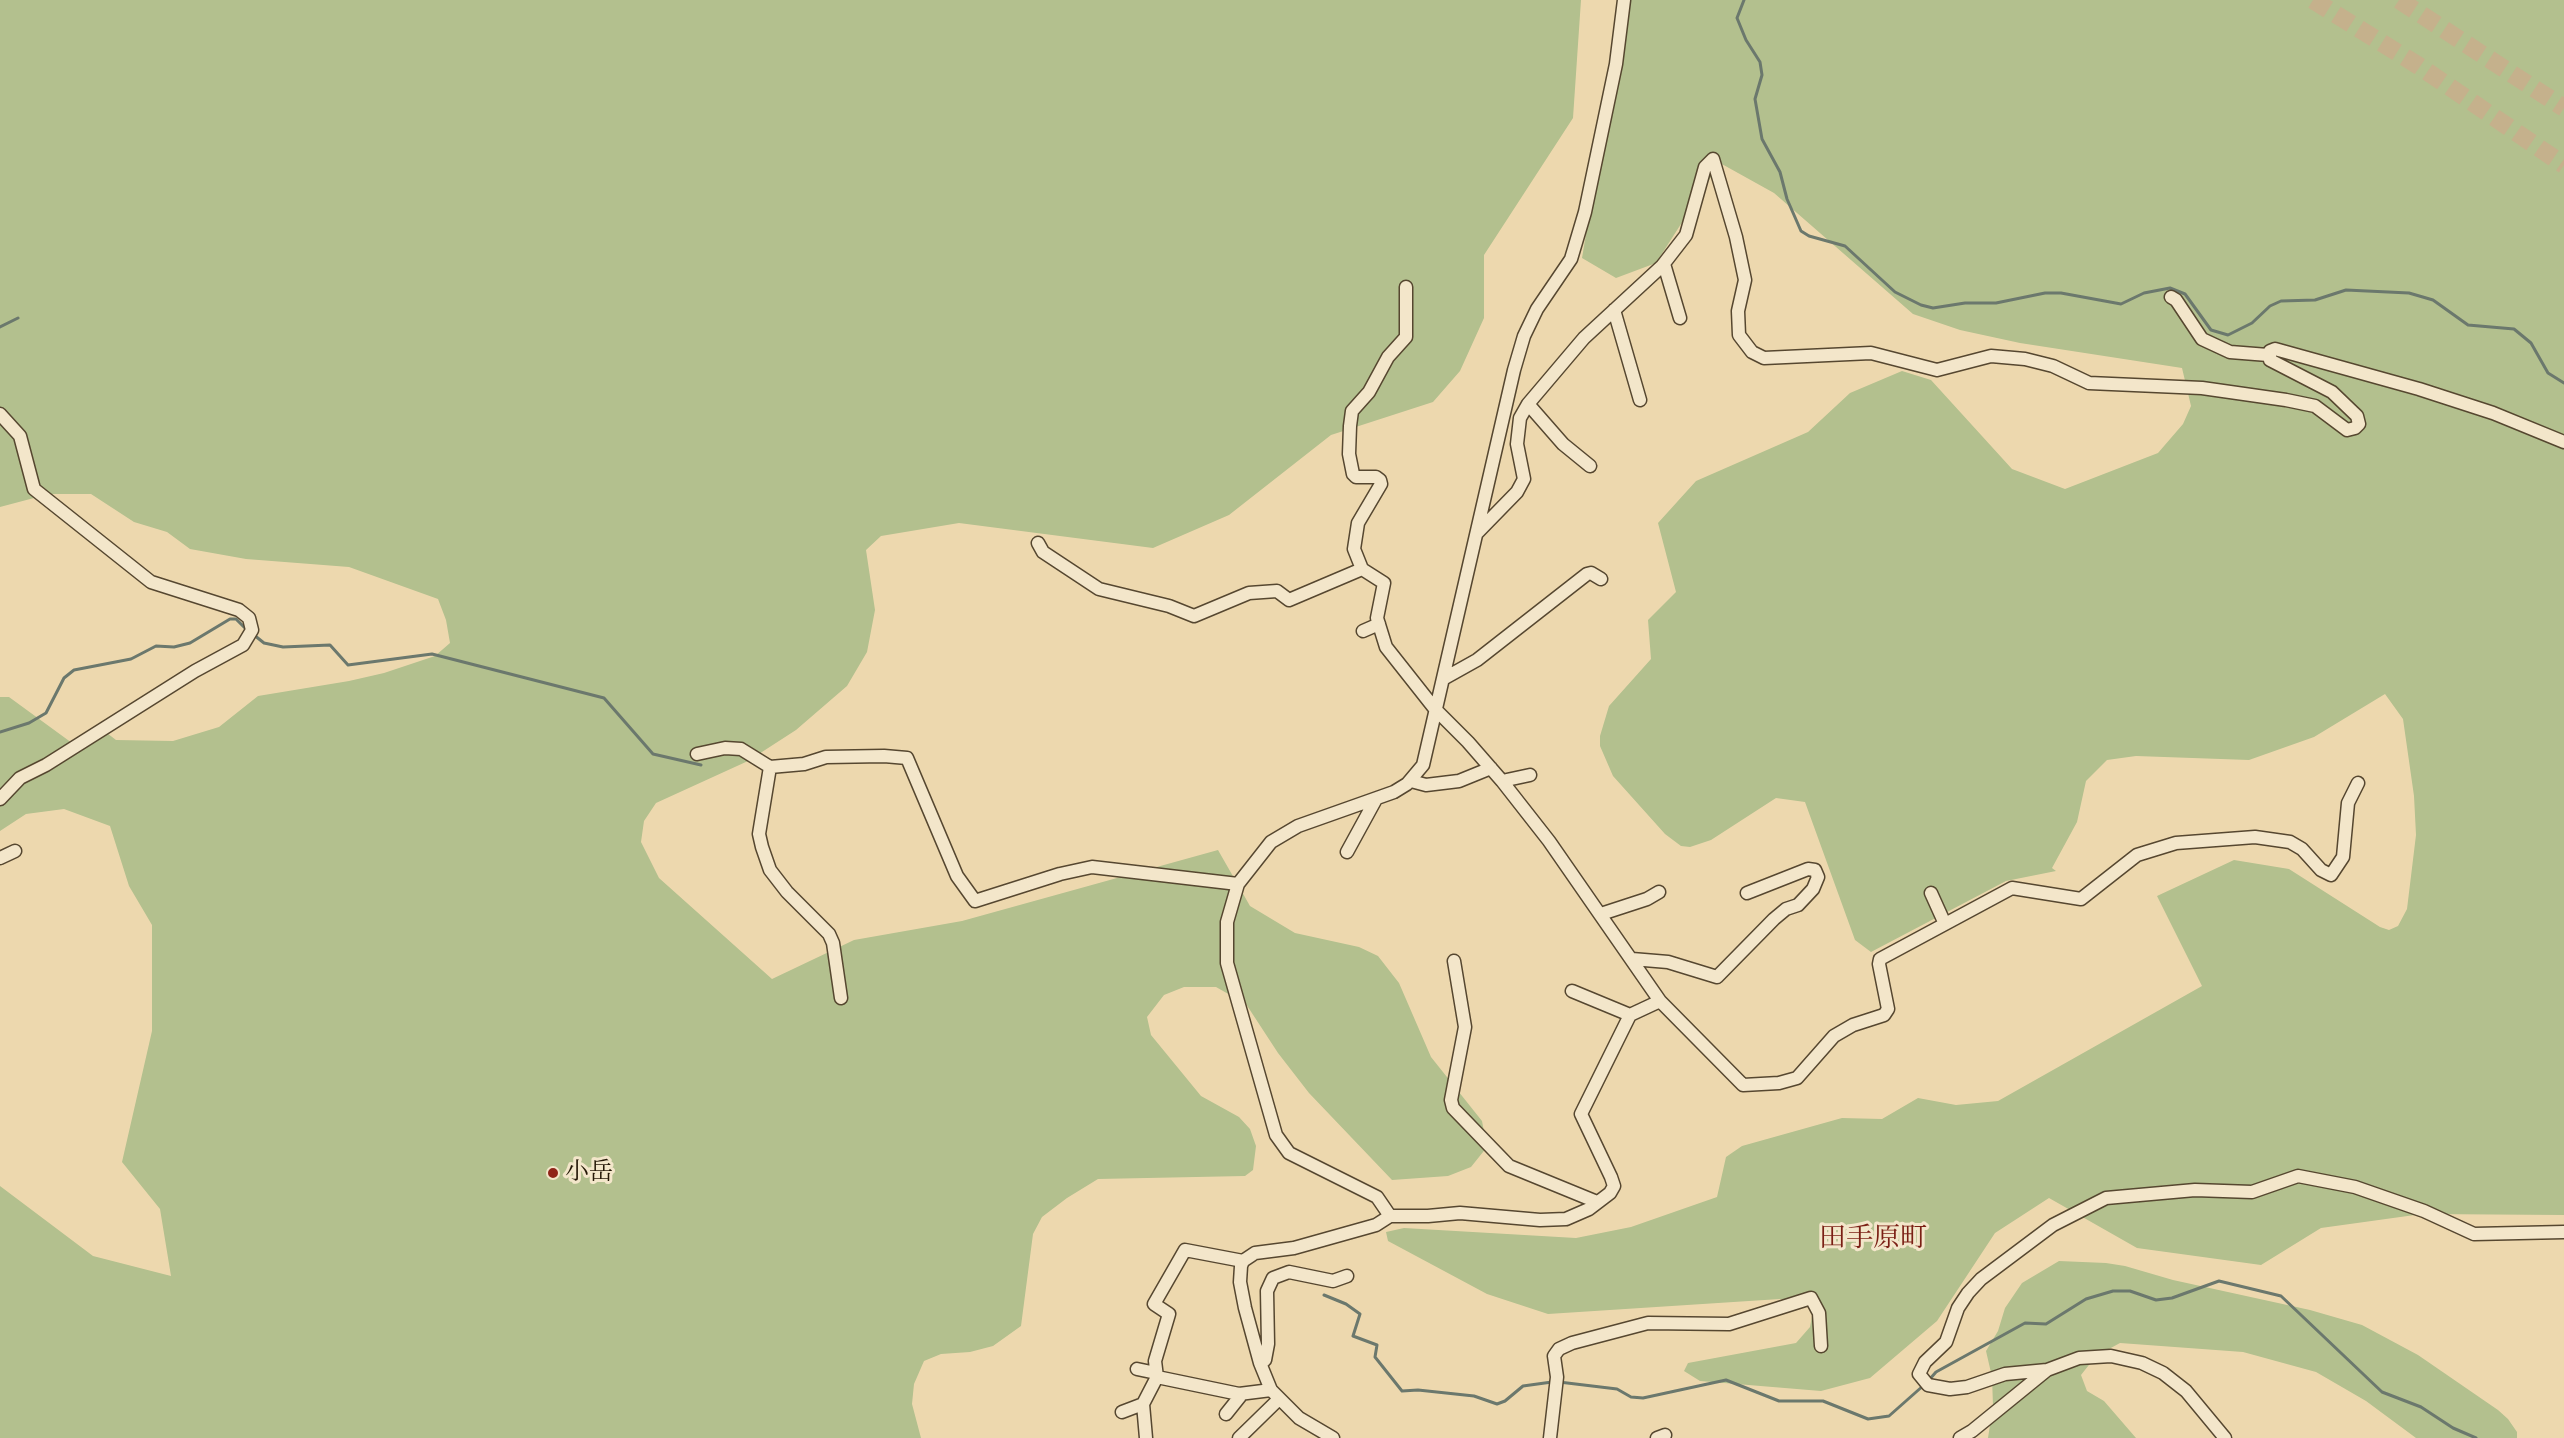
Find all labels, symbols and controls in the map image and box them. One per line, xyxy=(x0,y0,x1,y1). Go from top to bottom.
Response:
place label: 小岳 xyxy=(565,1159,613,1187)
marker: 小岳 xyxy=(546,1166,560,1180)
district label: 田手原町 xyxy=(1819,1223,1927,1255)

